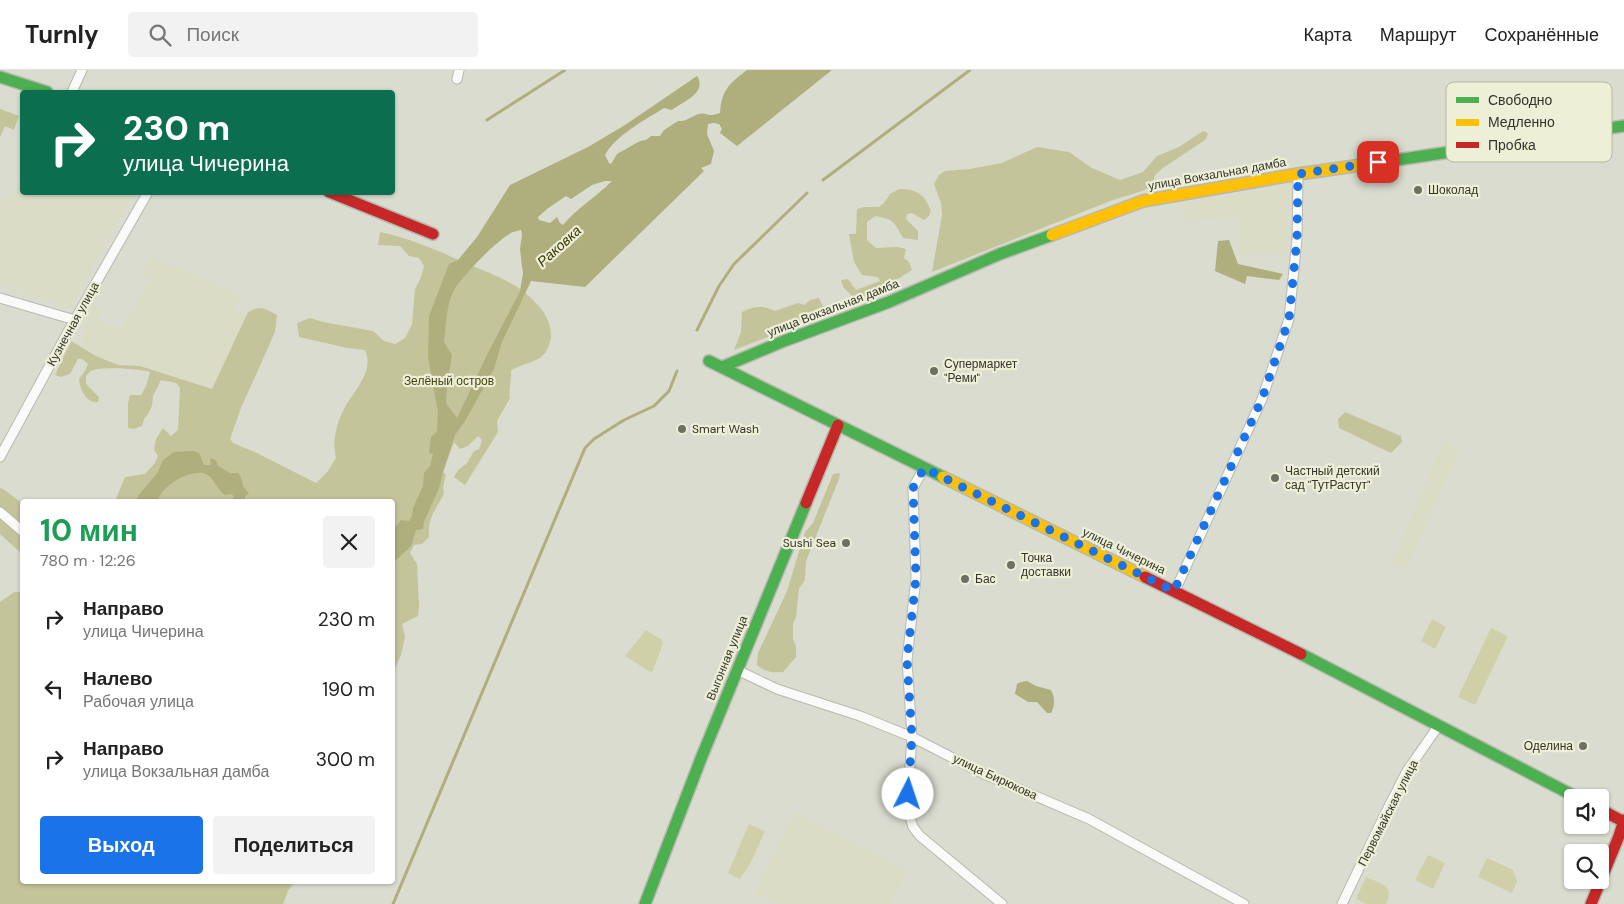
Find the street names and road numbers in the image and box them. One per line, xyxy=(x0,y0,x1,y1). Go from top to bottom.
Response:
street label: улица Вокзальная дамба xyxy=(1147,154,1288,194)
street label: улица Вокзальная дамба xyxy=(765,275,901,341)
street label: Кузнечная улица xyxy=(43,279,103,369)
street label: улица Чичерина xyxy=(1080,524,1168,578)
street label: Выгонная улица xyxy=(703,613,751,703)
street label: улица Бирюкова xyxy=(950,750,1040,804)
street label: Первомайская улица xyxy=(1354,757,1422,869)

